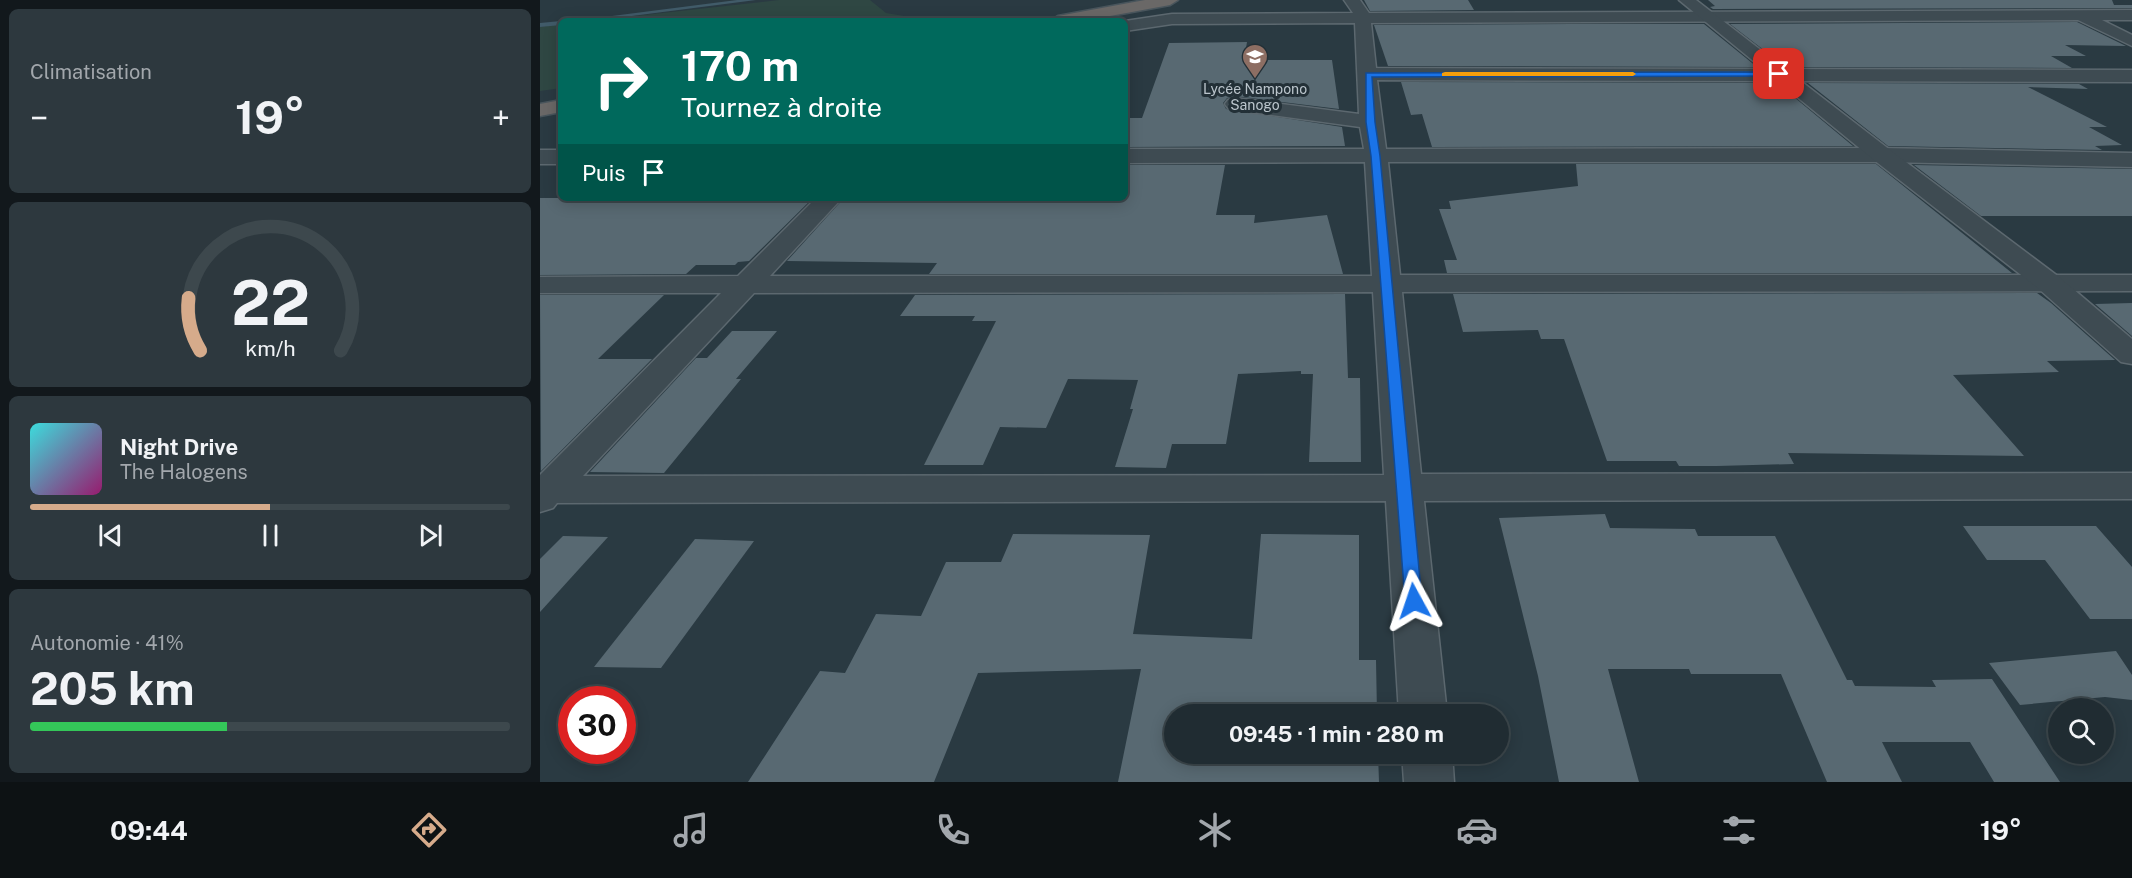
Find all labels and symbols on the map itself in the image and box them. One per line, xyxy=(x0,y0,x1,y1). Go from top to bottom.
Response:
school or university icon: Lycée Nampono Sanogo xyxy=(1240,42,1270,80)
pin xyxy=(1753,48,1804,99)
place label: Lycée Nampono Sanogo xyxy=(1203,81,1307,113)
position arrow xyxy=(1382,569,1446,633)
speed limit sign: 30 xyxy=(558,686,636,764)

